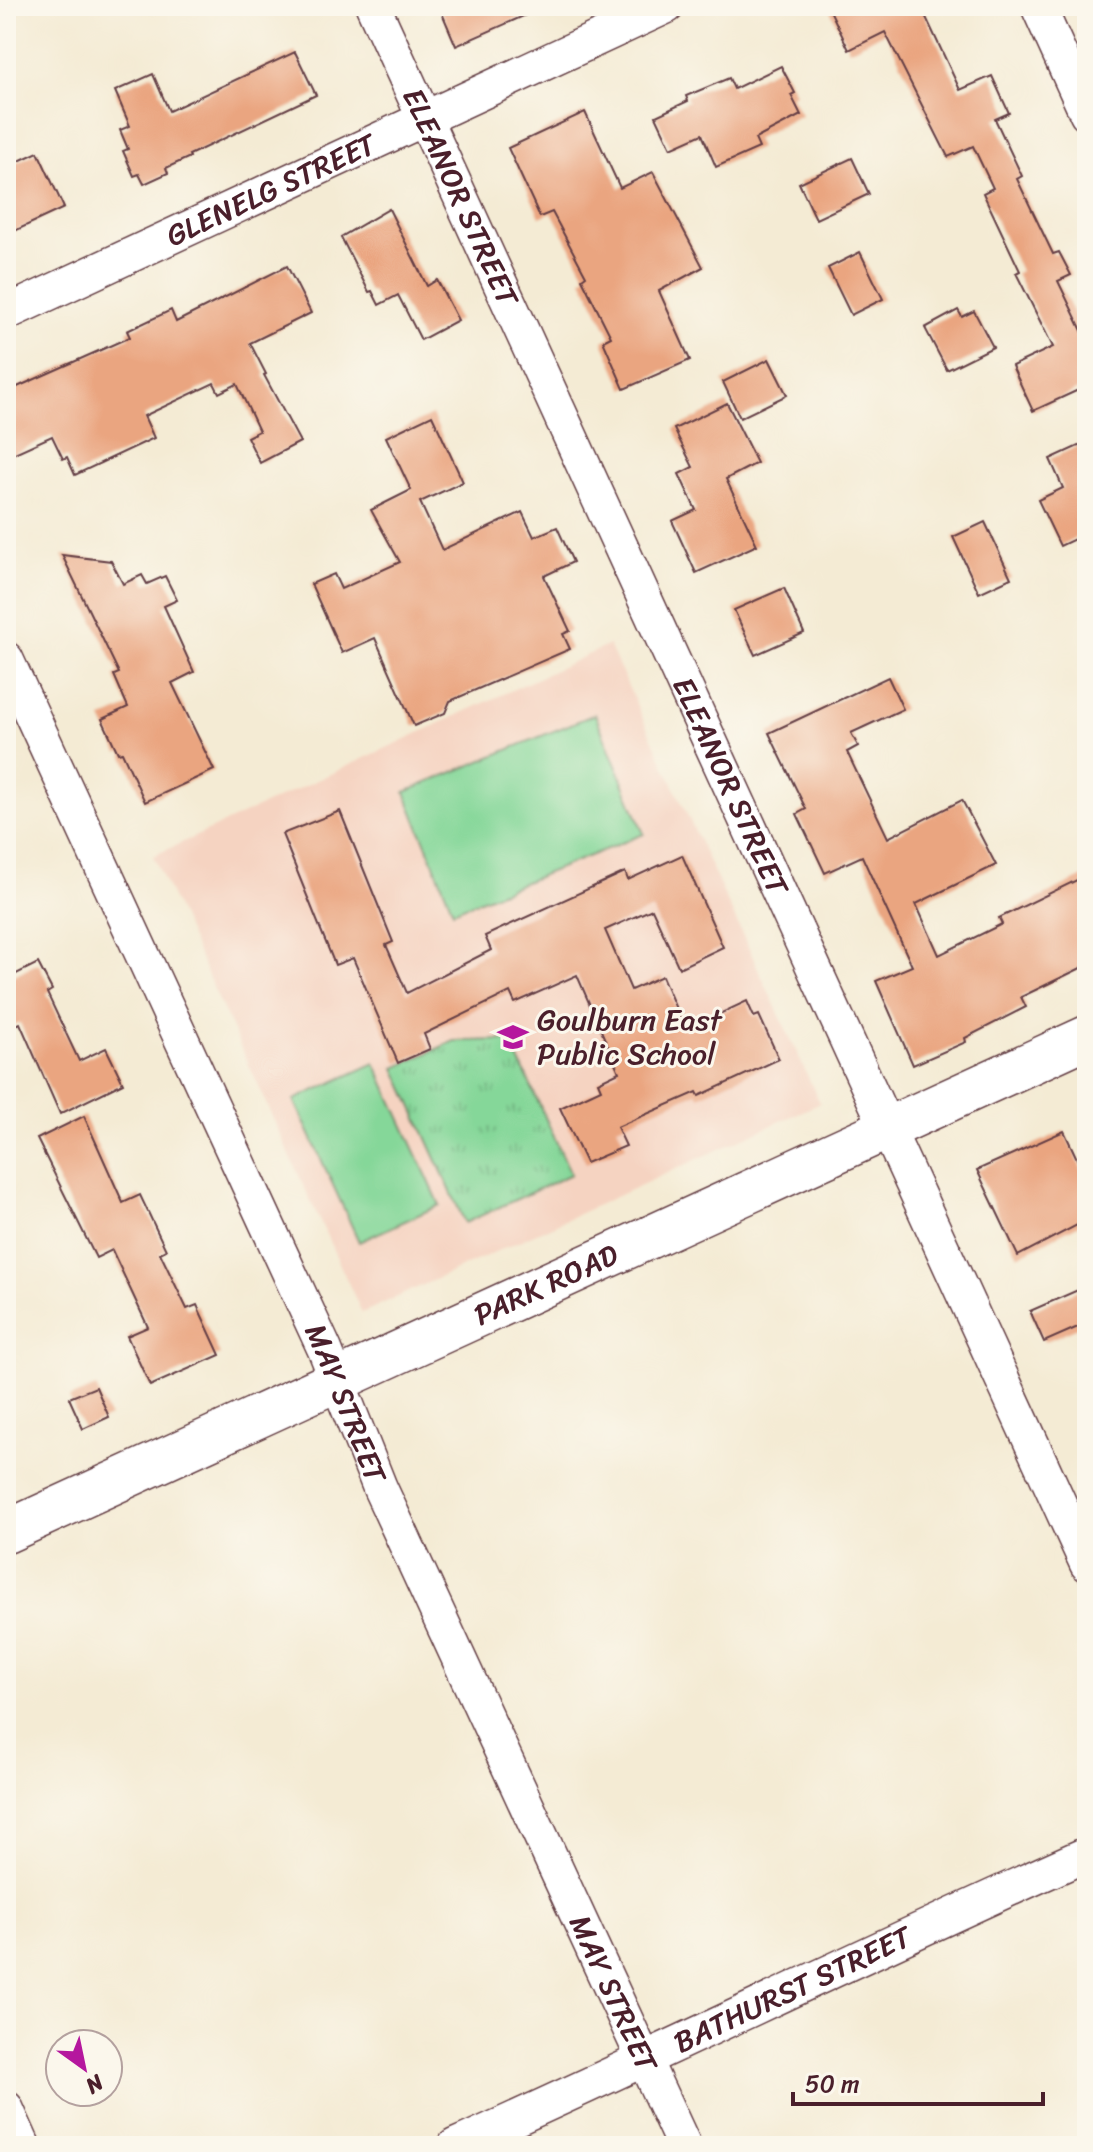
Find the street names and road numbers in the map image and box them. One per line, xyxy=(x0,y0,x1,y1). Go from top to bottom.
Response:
street label: ELEANOR STREET xyxy=(387,79,535,317)
street label: GLENELG STREET xyxy=(157,117,387,262)
street label: ELEANOR STREET xyxy=(657,668,805,906)
street label: PARK ROAD xyxy=(465,1228,628,1341)
street label: MAY STREET xyxy=(289,1314,403,1493)
street label: MAY STREET xyxy=(554,1906,674,2082)
street label: BATHURST STREET xyxy=(664,1909,923,2069)

